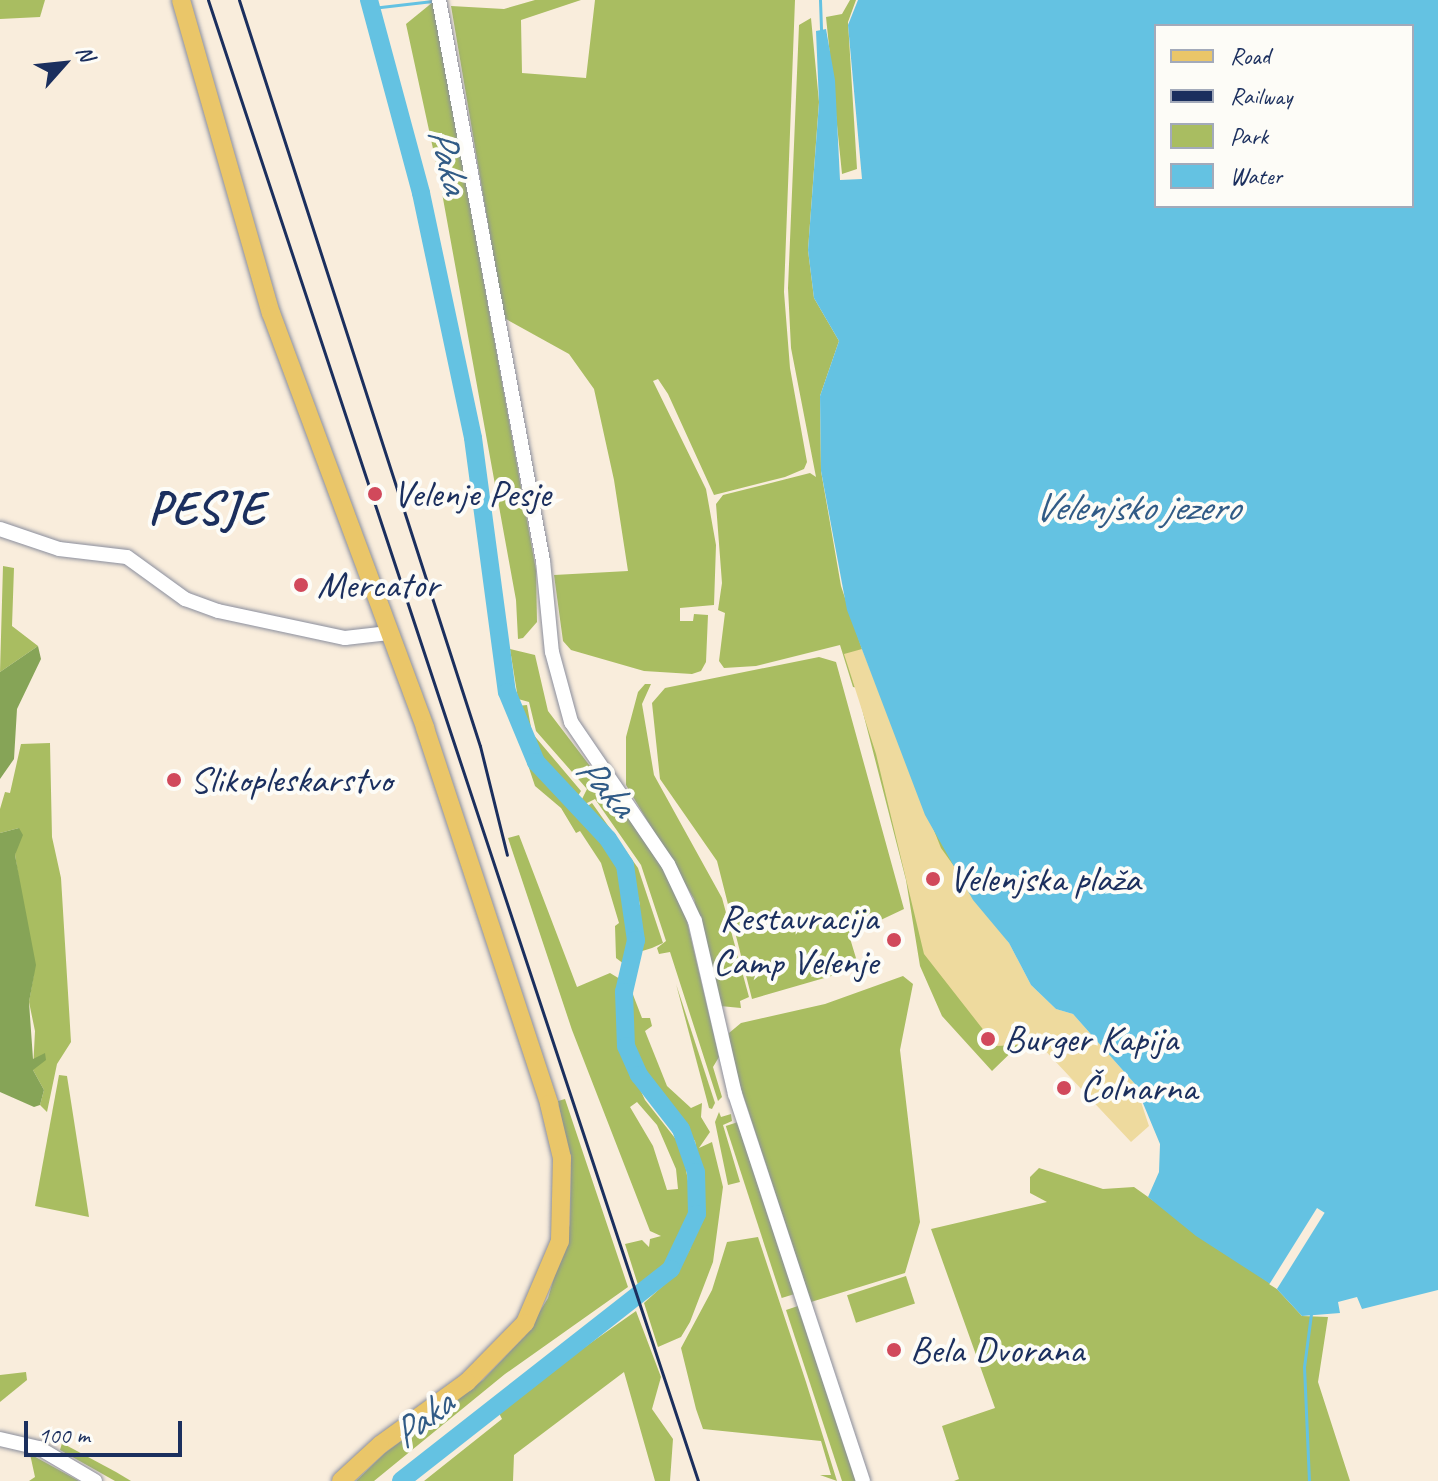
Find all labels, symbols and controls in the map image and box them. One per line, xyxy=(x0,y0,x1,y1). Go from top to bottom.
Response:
north arrow xyxy=(24,24,104,104)
legend xyxy=(1154,24,1414,208)
text: N xyxy=(70,41,101,66)
text: Road xyxy=(1230,41,1270,71)
text: Railway xyxy=(1230,81,1292,111)
text: Park xyxy=(1230,121,1268,151)
water label: Paka xyxy=(418,123,480,197)
text: Water xyxy=(1230,161,1282,191)
place label: Velenje Pesje xyxy=(393,471,551,517)
district label: PESJE xyxy=(148,480,266,536)
marker: Velenje Pesje xyxy=(364,483,386,505)
water label: Velenjsko jezero xyxy=(1033,483,1239,531)
place label: Mercator xyxy=(317,562,439,608)
marker: Mercator xyxy=(292,576,310,594)
water label: Paka xyxy=(566,746,646,826)
place label: Slikopleskarstvo xyxy=(190,757,392,803)
marker: Slikopleskarstvo xyxy=(165,771,183,789)
place label: Velenjska plaža xyxy=(949,856,1140,902)
marker: Velenjska plaža xyxy=(924,870,942,888)
place label: Restavracija Camp Velenje xyxy=(712,895,878,984)
marker: Restavracija Camp Velenje xyxy=(885,931,903,949)
place label: Burger Kapija xyxy=(1004,1016,1179,1062)
marker: Burger Kapija xyxy=(979,1030,997,1048)
place label: Čolnarna xyxy=(1080,1065,1197,1111)
marker: Čolnarna xyxy=(1055,1079,1073,1097)
place label: Bela Dvorana xyxy=(910,1327,1084,1373)
marker: Bela Dvorana xyxy=(885,1341,903,1359)
water label: Paka xyxy=(382,1380,462,1458)
scale bar xyxy=(28,1405,186,1455)
text: 100 m xyxy=(38,1420,90,1450)

